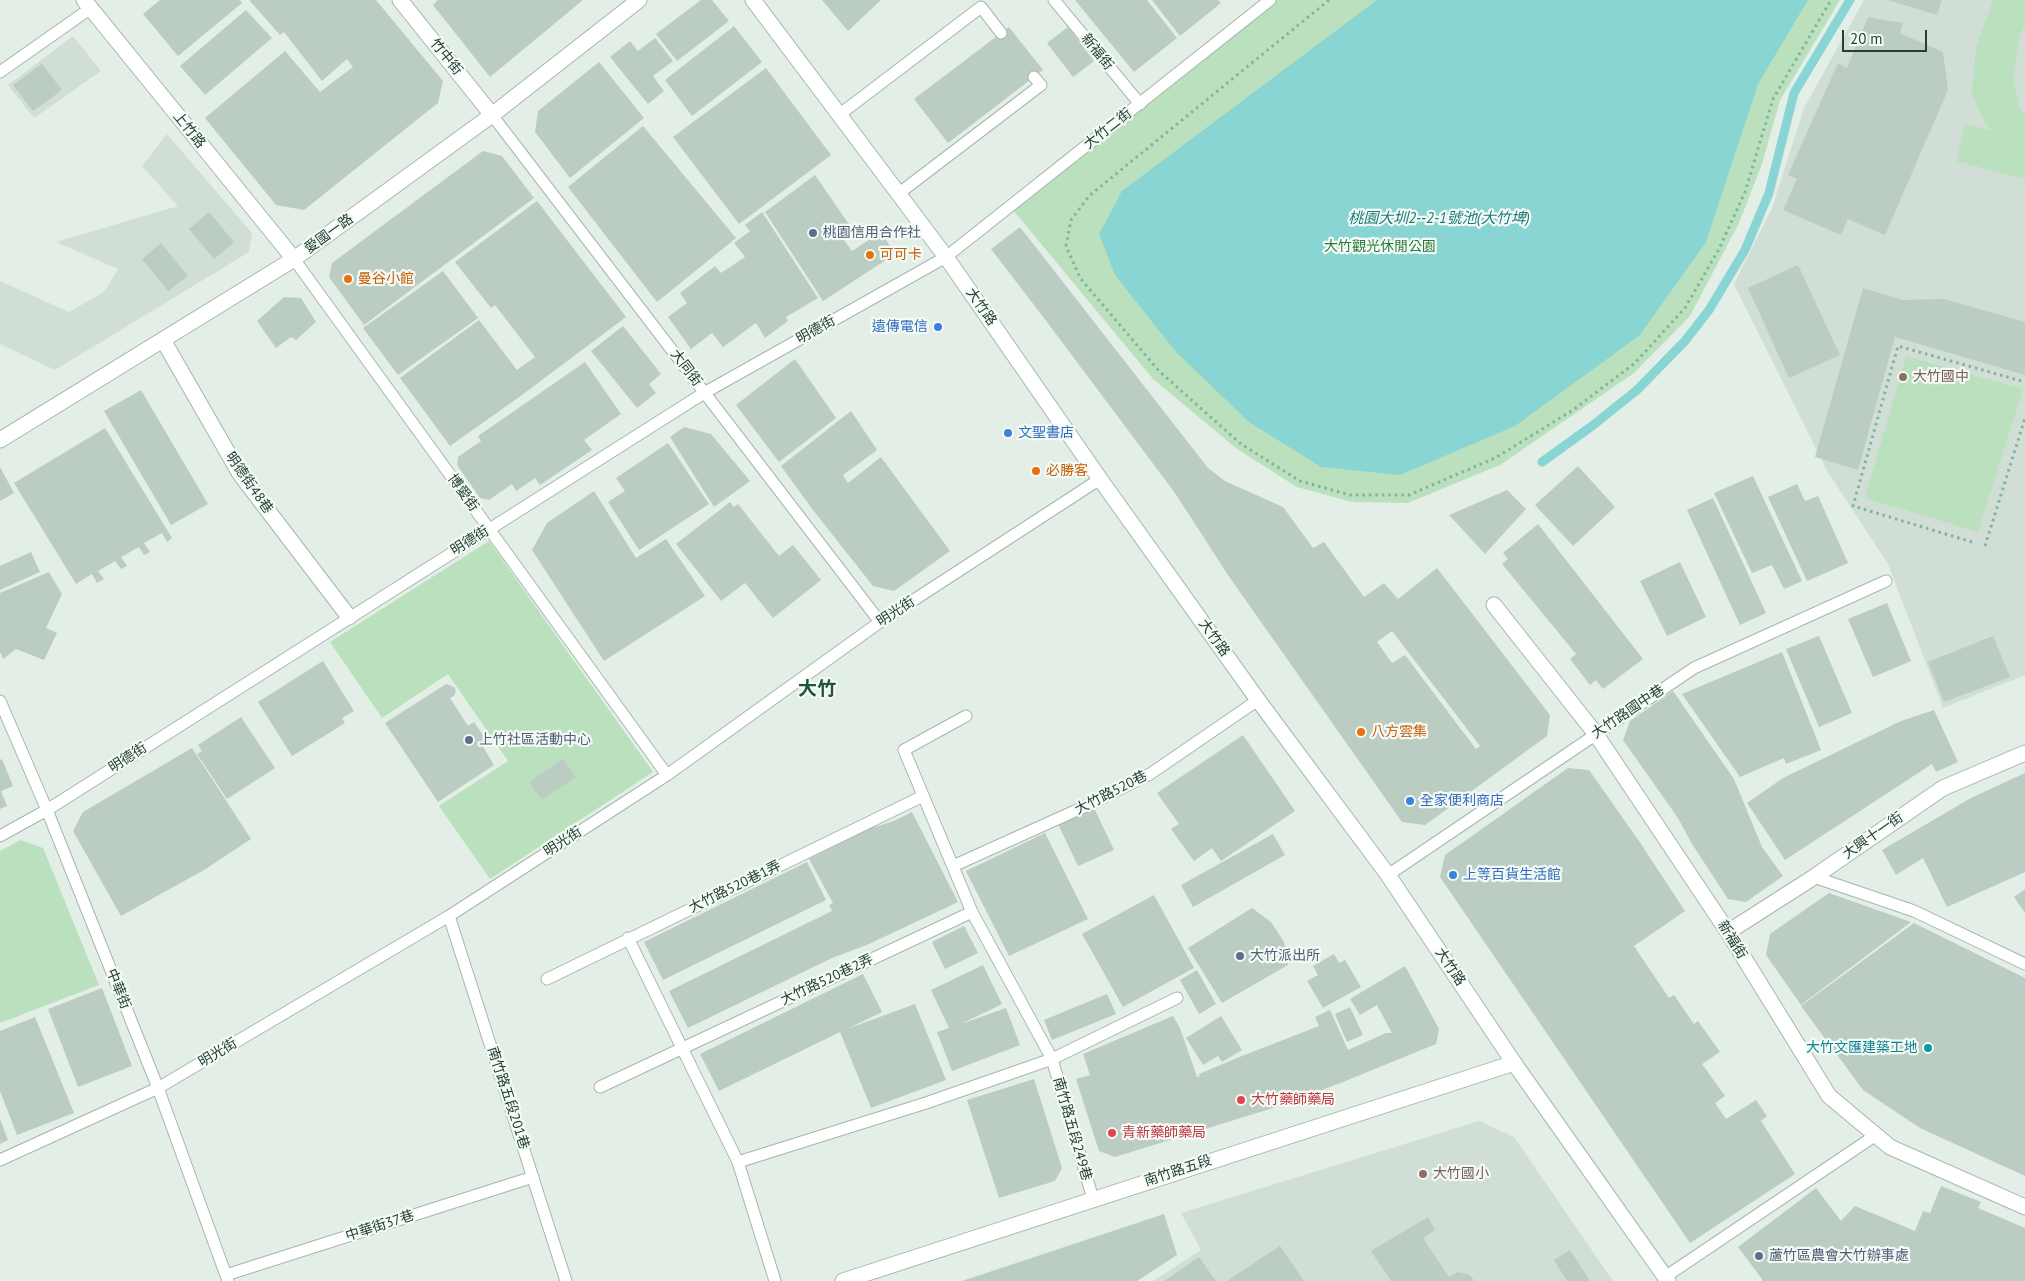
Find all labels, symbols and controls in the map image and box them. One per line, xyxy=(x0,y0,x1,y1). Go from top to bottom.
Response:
scale bar xyxy=(1845,20,1930,52)
text: 20 m xyxy=(1850,29,1883,48)
street label: 新福街 xyxy=(1077,30,1117,74)
street label: 竹中街 xyxy=(426,35,466,79)
street label: 大竹二街 xyxy=(1081,105,1135,153)
street label: 上竹路 xyxy=(169,108,209,152)
water label: 桃園大圳2--2-1號池(大竹埤) xyxy=(1348,210,1530,228)
street label: 愛國一路 xyxy=(301,211,357,257)
place label: 桃園信用合作社 xyxy=(823,225,921,241)
marker: 桃園信用合作社 xyxy=(807,227,819,239)
park label: 大竹觀光休閒公園 xyxy=(1324,239,1436,255)
place label: 可可卡 xyxy=(880,247,922,263)
marker: 可可卡 xyxy=(864,249,876,261)
place label: 曼谷小館 xyxy=(358,271,414,287)
marker: 曼谷小館 xyxy=(342,273,354,285)
street label: 大竹路 xyxy=(962,285,1000,329)
street label: 明德街 xyxy=(794,312,838,348)
place label: 遠傳電信 xyxy=(872,319,928,335)
marker: 遠傳電信 xyxy=(932,321,944,333)
street label: 大同街 xyxy=(667,346,705,390)
place label: 大竹國中 xyxy=(1913,369,1969,385)
marker: 大竹國中 xyxy=(1897,371,1909,383)
place label: 文聖書店 xyxy=(1018,425,1074,441)
marker: 文聖書店 xyxy=(1002,427,1014,439)
street label: 明德街48巷 xyxy=(222,449,276,517)
place label: 必勝客 xyxy=(1046,463,1088,479)
marker: 必勝客 xyxy=(1030,465,1042,477)
street label: 博愛街 xyxy=(444,471,482,515)
street label: 明德街 xyxy=(448,523,492,559)
street label: 明光街 xyxy=(874,594,918,630)
street label: 大竹路 xyxy=(1195,616,1233,660)
district label: 大竹 xyxy=(798,679,836,701)
street label: 大竹路國中巷 xyxy=(1588,682,1668,742)
place label: 八方雲集 xyxy=(1371,724,1427,740)
marker: 八方雲集 xyxy=(1355,726,1367,738)
place label: 上竹社區活動中心 xyxy=(479,732,591,748)
marker: 上竹社區活動中心 xyxy=(463,734,475,746)
street label: 明德街 xyxy=(106,740,150,776)
street label: 大竹路520巷 xyxy=(1072,768,1150,818)
place label: 全家便利商店 xyxy=(1420,793,1504,809)
marker: 全家便利商店 xyxy=(1404,795,1416,807)
street label: 大興十一街 xyxy=(1840,809,1906,863)
street label: 明光街 xyxy=(541,824,585,860)
street label: 大竹路520巷1弄 xyxy=(686,857,784,917)
place label: 上等百貨生活館 xyxy=(1463,867,1561,883)
marker: 上等百貨生活館 xyxy=(1447,869,1459,881)
street label: 新福街 xyxy=(1714,918,1750,962)
street label: 大竹路 xyxy=(1431,945,1469,989)
place label: 大竹派出所 xyxy=(1250,948,1320,964)
marker: 大竹派出所 xyxy=(1234,950,1246,962)
street label: 大竹路520巷2弄 xyxy=(778,951,876,1009)
street label: 中華街 xyxy=(102,966,134,1012)
street label: 明光街 xyxy=(196,1035,240,1071)
place label: 大竹文匯建築工地 xyxy=(1806,1040,1918,1056)
marker: 大竹文匯建築工地 xyxy=(1922,1042,1934,1054)
street label: 南竹路五段201巷 xyxy=(483,1045,533,1151)
street label: 南竹路五段249巷 xyxy=(1049,1075,1095,1183)
place label: 大竹藥師藥局 xyxy=(1251,1092,1335,1108)
marker: 大竹藥師藥局 xyxy=(1235,1094,1247,1106)
place label: 青新藥師藥局 xyxy=(1122,1125,1206,1141)
marker: 青新藥師藥局 xyxy=(1106,1127,1118,1139)
street label: 南竹路五段 xyxy=(1142,1152,1214,1190)
place label: 大竹國小 xyxy=(1433,1166,1489,1182)
marker: 大竹國小 xyxy=(1417,1168,1429,1180)
street label: 中華街37巷 xyxy=(344,1207,416,1245)
place label: 蘆竹區農會大竹辦事處 xyxy=(1769,1248,1909,1264)
marker: 蘆竹區農會大竹辦事處 xyxy=(1753,1250,1765,1262)

